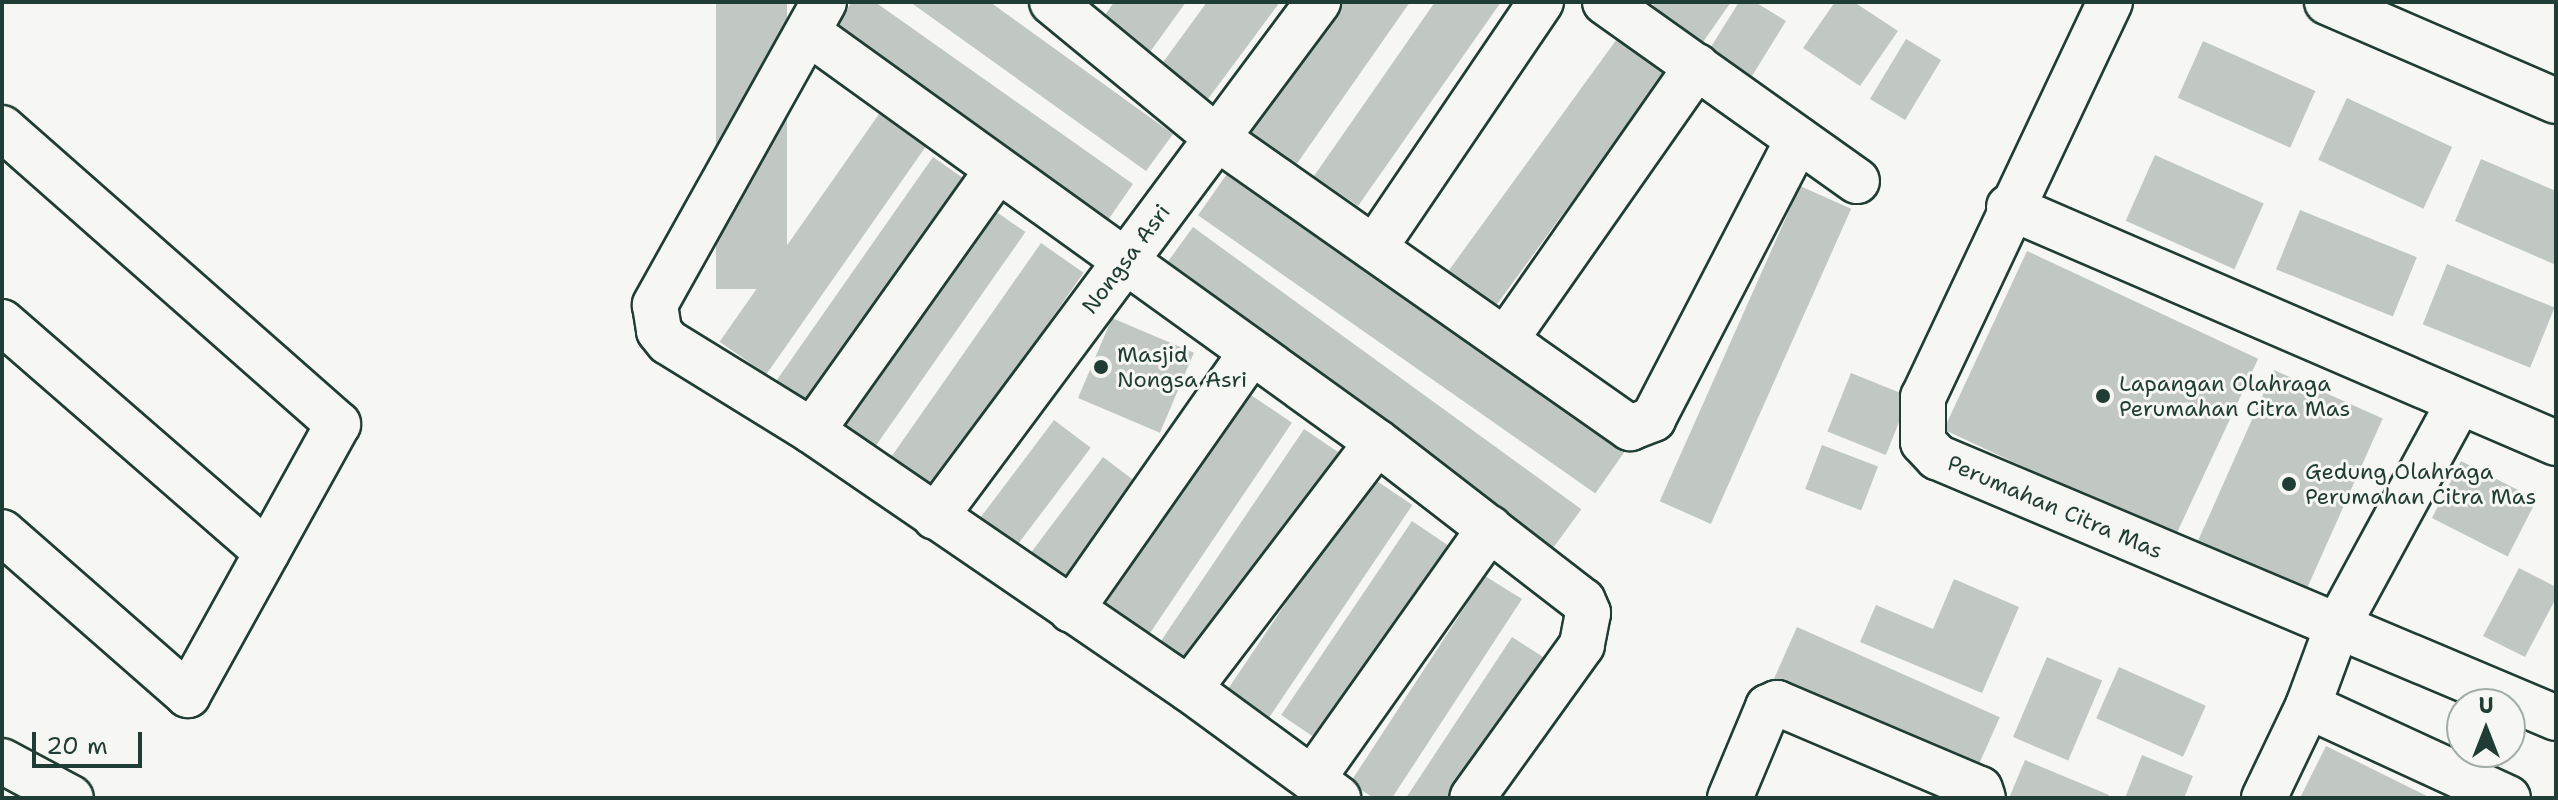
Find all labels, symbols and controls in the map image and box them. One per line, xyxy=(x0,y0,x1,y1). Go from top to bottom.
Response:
street label: Nongsa Asri xyxy=(1076,199,1176,319)
place label: Masjid Nongsa Asri xyxy=(1117,341,1247,392)
marker: Masjid Nongsa Asri xyxy=(1092,358,1110,376)
place label: Lapangan Olahraga Perumahan Citra Mas xyxy=(2119,370,2350,422)
marker: Lapangan Olahraga Perumahan Citra Mas xyxy=(2094,387,2112,405)
street label: Perumahan Citra Mas xyxy=(1943,450,2167,564)
place label: Gedung Olahraga Perumahan Citra Mas xyxy=(2305,458,2536,510)
marker: Gedung Olahraga Perumahan Citra Mas xyxy=(2280,475,2298,493)
north arrow xyxy=(2446,688,2526,768)
text: U xyxy=(2478,691,2494,720)
scale bar xyxy=(36,716,146,766)
text: 20 m xyxy=(46,730,108,762)

